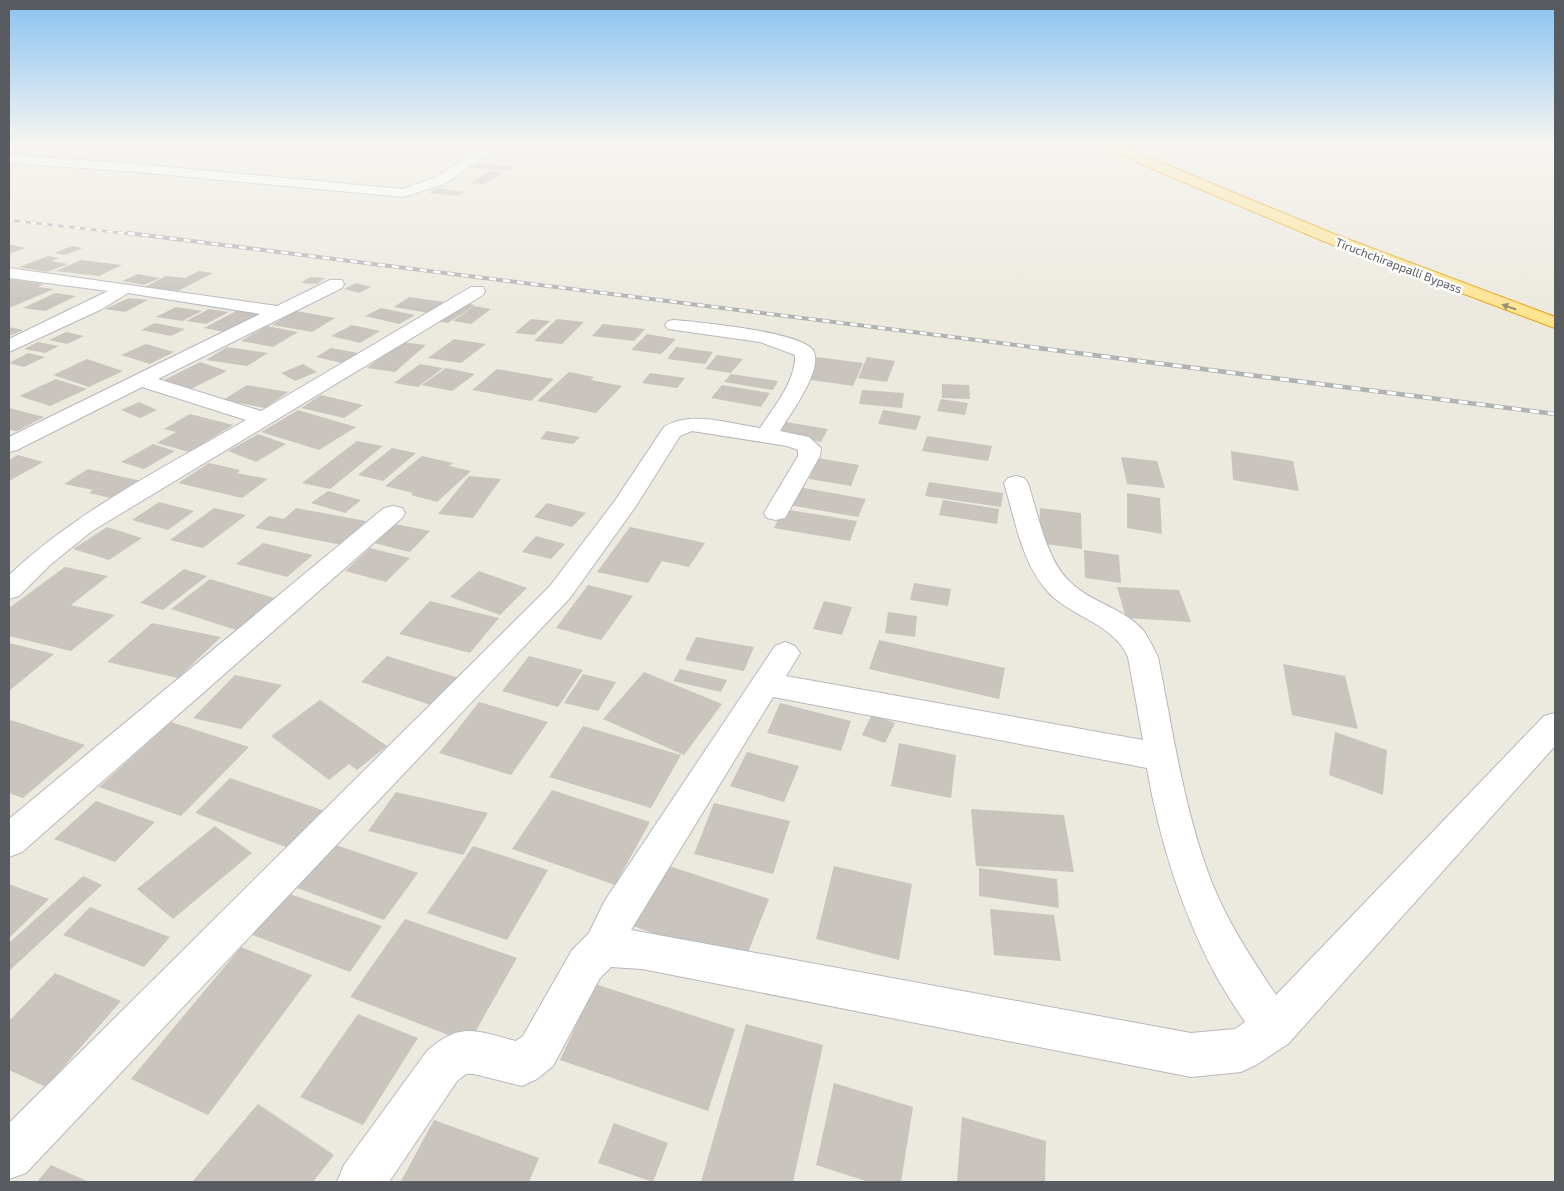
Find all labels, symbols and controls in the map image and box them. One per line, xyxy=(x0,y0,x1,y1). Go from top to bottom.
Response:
street label: Tiruchchirappalli Bypass xyxy=(1334,234,1464,296)
one-way arrow xyxy=(1502,303,1517,310)

